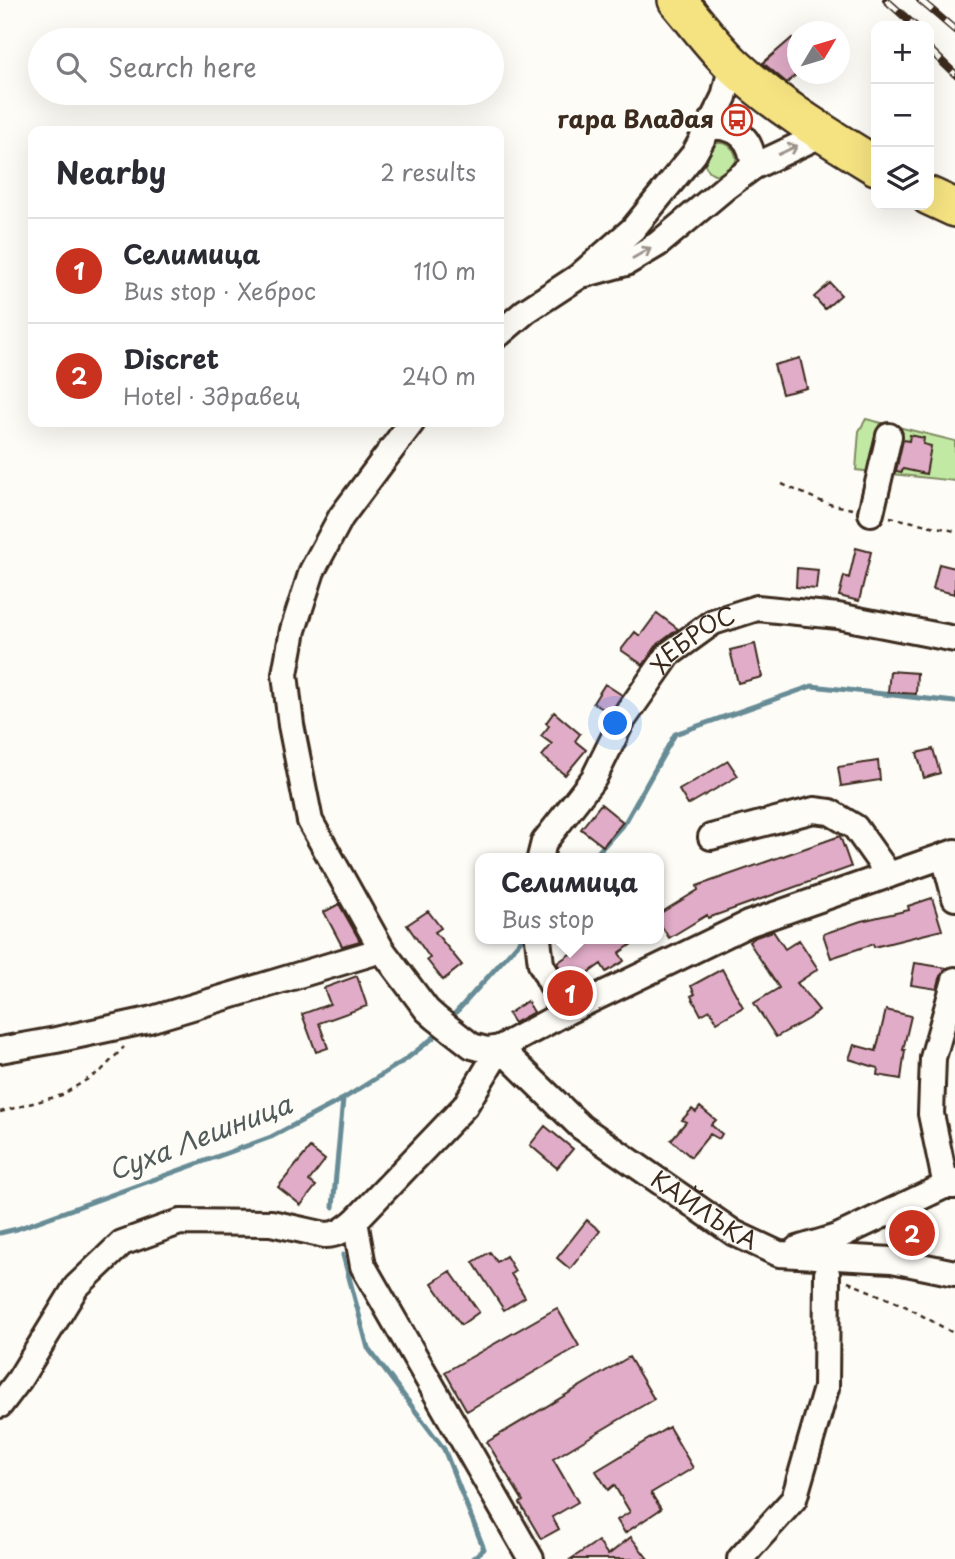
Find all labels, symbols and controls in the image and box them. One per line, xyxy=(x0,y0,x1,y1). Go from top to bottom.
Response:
north arrow xyxy=(787,21,850,84)
map controls xyxy=(871,21,934,210)
button: + xyxy=(871,21,934,84)
search box xyxy=(28,28,504,105)
text: Search here xyxy=(108,47,257,86)
icon: search xyxy=(52,48,90,86)
button: − xyxy=(871,84,934,147)
place label: гара Владая xyxy=(557,100,714,136)
bus stop icon: гара Владая xyxy=(720,103,754,137)
one-way arrow xyxy=(777,143,798,157)
button: layers xyxy=(871,147,934,210)
text: Nearby xyxy=(56,149,166,194)
text: 2 results xyxy=(380,154,476,189)
text: Селимица xyxy=(123,234,260,273)
one-way arrow xyxy=(632,246,652,260)
text: 1 xyxy=(74,253,85,288)
text: 110 m xyxy=(414,253,476,288)
text: Bus stop · Хеброс xyxy=(123,273,316,308)
text: Discret xyxy=(123,339,219,378)
text: 2 xyxy=(71,358,87,393)
text: 240 m xyxy=(402,358,476,393)
text: Hotel · Здравец xyxy=(123,378,300,413)
street label: ХЕБРОС xyxy=(640,596,740,681)
your location xyxy=(598,706,632,740)
popup xyxy=(475,853,664,944)
text: Селимица xyxy=(501,862,638,901)
text: Bus stop xyxy=(501,901,594,936)
pin: 1 xyxy=(547,967,593,1019)
water label: Суха Лешница xyxy=(102,1084,297,1189)
street label: КАЙЛЪКА xyxy=(644,1161,764,1258)
pin: 2 xyxy=(889,1207,935,1259)

